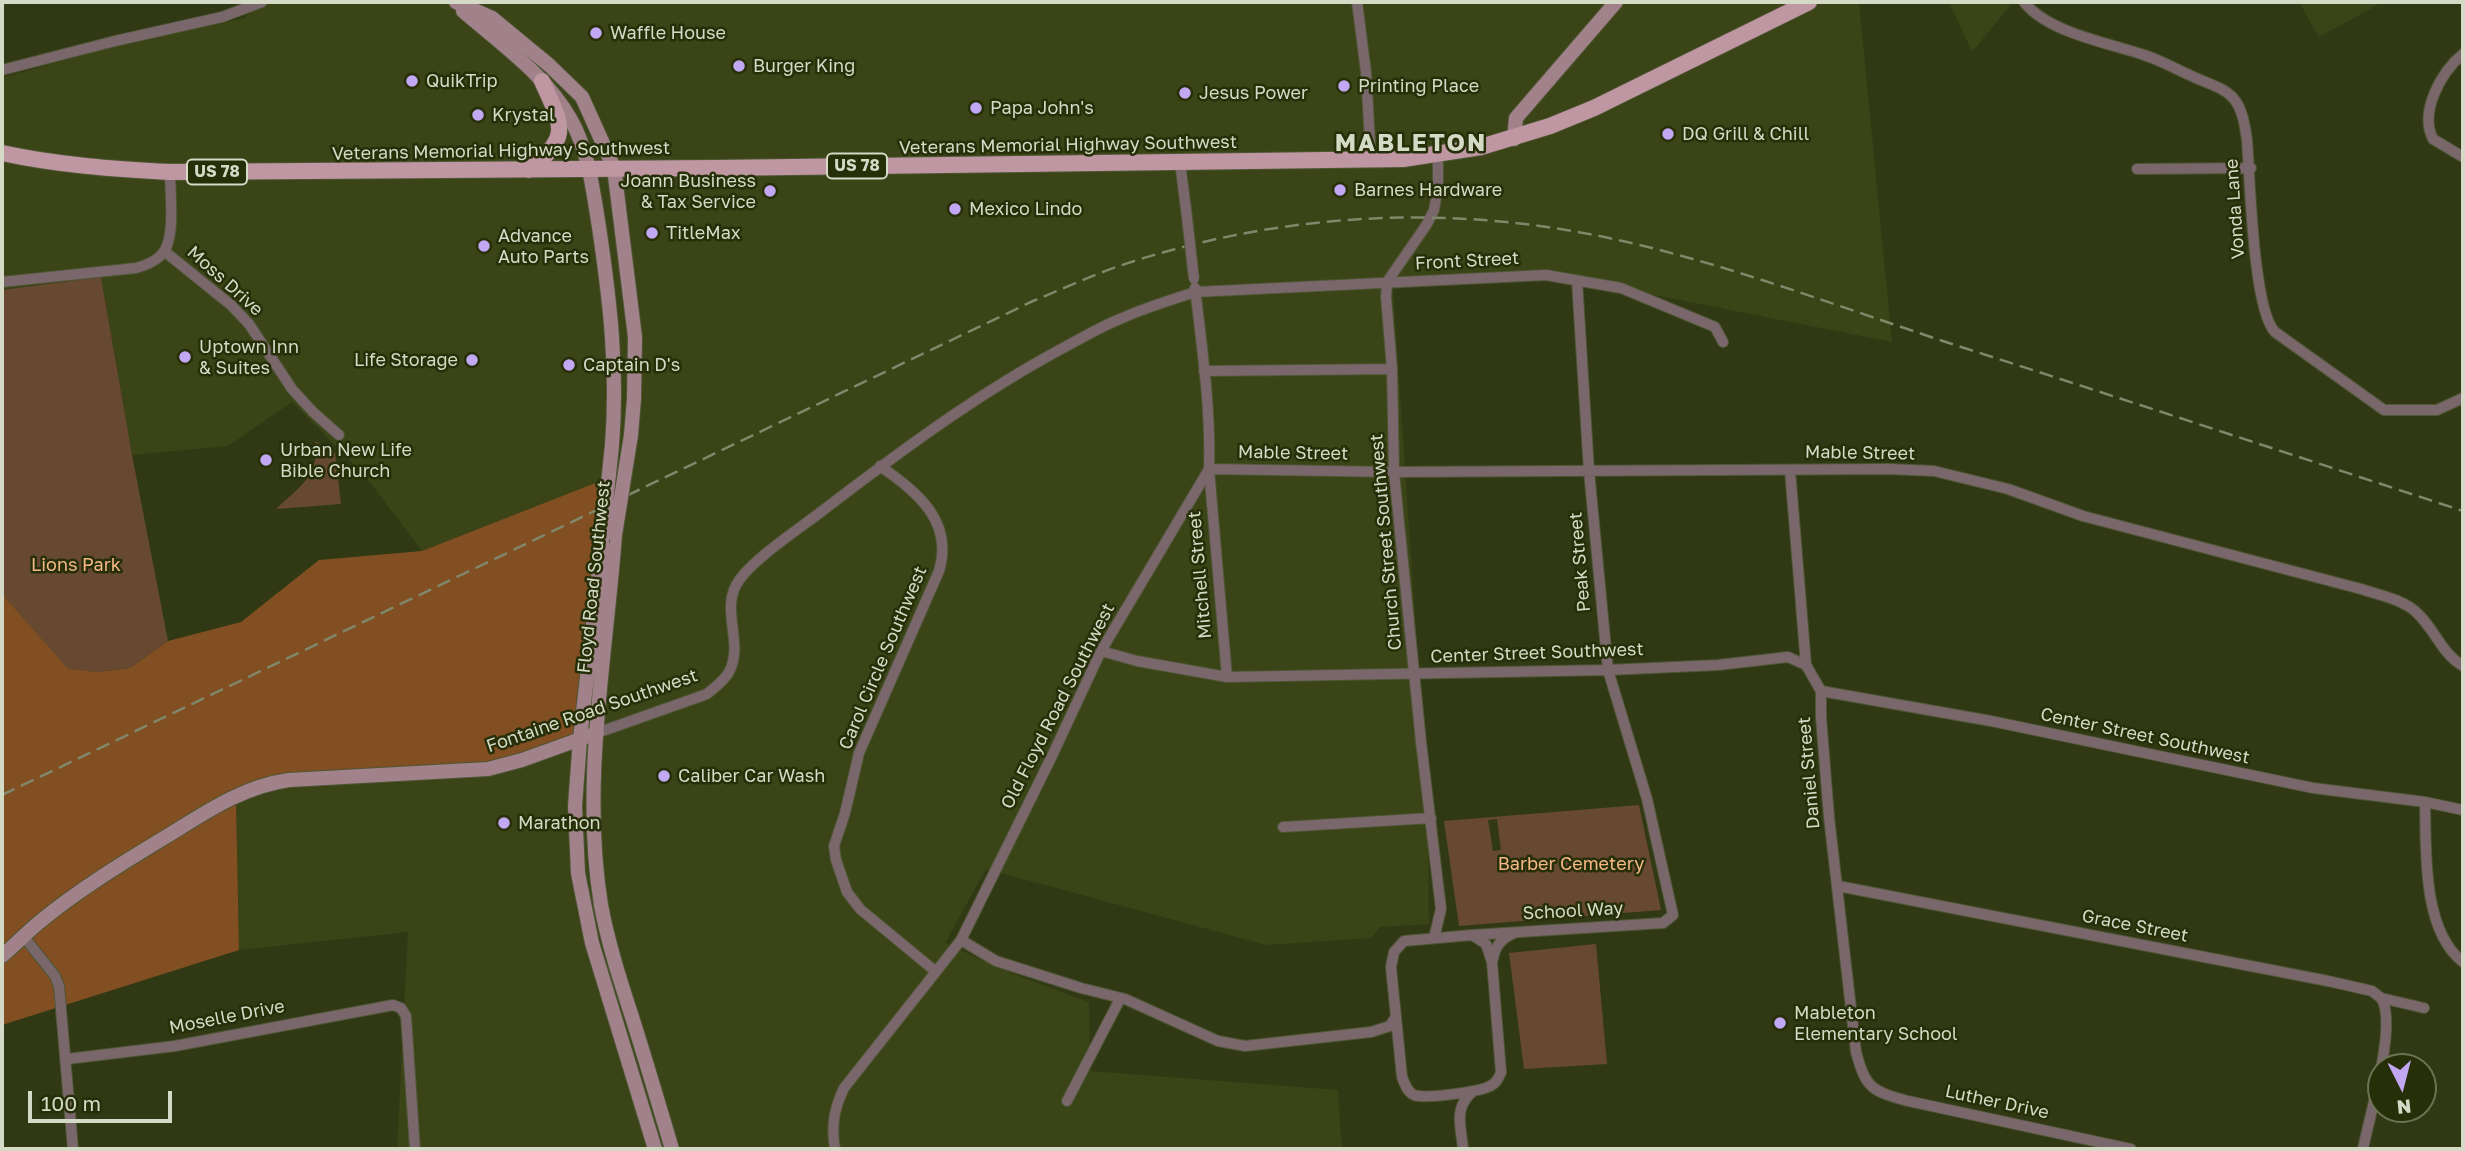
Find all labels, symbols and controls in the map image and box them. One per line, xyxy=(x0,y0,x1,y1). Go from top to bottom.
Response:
place label: Waffle House xyxy=(610,22,726,44)
marker: Waffle House xyxy=(588,25,604,41)
place label: Burger King xyxy=(753,55,855,77)
marker: Burger King xyxy=(731,58,747,74)
place label: QuikTrip xyxy=(426,70,498,92)
marker: QuikTrip xyxy=(404,73,420,89)
place label: Printing Place xyxy=(1358,75,1479,97)
marker: Printing Place xyxy=(1336,78,1352,94)
place label: Jesus Power xyxy=(1199,82,1308,104)
marker: Jesus Power xyxy=(1177,85,1193,101)
place label: Papa John's xyxy=(990,97,1094,119)
marker: Papa John's xyxy=(968,100,984,116)
place label: Krystal xyxy=(492,104,555,126)
marker: Krystal xyxy=(470,107,486,123)
place label: DQ Grill & Chill xyxy=(1682,123,1809,145)
marker: DQ Grill & Chill xyxy=(1660,126,1676,142)
district label: MABLETON xyxy=(1336,129,1486,157)
street label: Veterans Memorial Highway Southwest xyxy=(899,131,1237,159)
street label: Veterans Memorial Highway Southwest xyxy=(332,137,670,165)
road number: US 78 xyxy=(827,154,887,178)
street label: Vonda Lane xyxy=(2221,158,2249,260)
road number: US 78 xyxy=(187,160,247,184)
place label: Joann Business & Tax Service xyxy=(620,170,756,212)
place label: Barnes Hardware xyxy=(1354,179,1502,201)
marker: Barnes Hardware xyxy=(1332,182,1348,198)
marker: Joann Business & Tax Service xyxy=(762,183,778,199)
place label: Mexico Lindo xyxy=(969,198,1082,220)
marker: Mexico Lindo xyxy=(947,201,963,217)
place label: TitleMax xyxy=(666,222,741,244)
place label: Advance Auto Parts xyxy=(498,225,589,268)
marker: TitleMax xyxy=(644,225,660,241)
marker: Advance Auto Parts xyxy=(476,238,492,254)
street label: Moss Drive xyxy=(183,241,267,321)
street label: Front Street xyxy=(1414,247,1520,275)
place label: Uptown Inn & Suites xyxy=(199,336,299,378)
marker: Uptown Inn & Suites xyxy=(177,349,193,365)
place label: Life Storage xyxy=(354,349,458,371)
marker: Life Storage xyxy=(464,352,480,368)
place label: Captain D's xyxy=(583,354,680,376)
marker: Captain D's xyxy=(561,357,577,373)
street label: Church Street Southwest xyxy=(1366,433,1406,651)
place label: Urban New Life Bible Church xyxy=(280,439,412,482)
street label: Mable Street xyxy=(1238,441,1348,465)
street label: Mable Street xyxy=(1805,441,1915,465)
marker: Urban New Life Bible Church xyxy=(258,452,274,468)
street label: Floyd Road Southwest xyxy=(573,480,615,674)
street label: Mitchell Street xyxy=(1184,510,1216,640)
street label: Peak Street xyxy=(1565,511,1595,613)
park label: Lions Park xyxy=(31,554,121,576)
street label: Carol Circle Southwest xyxy=(834,563,932,753)
street label: Old Floyd Road Southwest xyxy=(997,600,1119,812)
street label: Center Street Southwest xyxy=(1430,638,1644,668)
street label: Fontaine Road Southwest xyxy=(484,665,700,757)
street label: Center Street Southwest xyxy=(2038,703,2252,769)
street label: Daniel Street xyxy=(1793,716,1825,830)
place label: Caliber Car Wash xyxy=(678,765,825,787)
marker: Caliber Car Wash xyxy=(656,768,672,784)
place label: Marathon xyxy=(518,812,601,834)
marker: Marathon xyxy=(496,815,512,831)
park label: Barber Cemetery xyxy=(1498,853,1644,875)
street label: School Way xyxy=(1522,898,1624,924)
street label: Grace Street xyxy=(2080,905,2190,947)
street label: Moselle Drive xyxy=(167,995,287,1039)
place label: Mableton Elementary School xyxy=(1794,1002,1958,1044)
marker: Mableton Elementary School xyxy=(1772,1015,1788,1031)
north arrow xyxy=(2367,1053,2437,1123)
scale bar xyxy=(32,1078,175,1122)
street label: Luther Drive xyxy=(1943,1080,2051,1124)
text: 100 m xyxy=(41,1090,101,1116)
text: N xyxy=(2396,1095,2412,1120)

